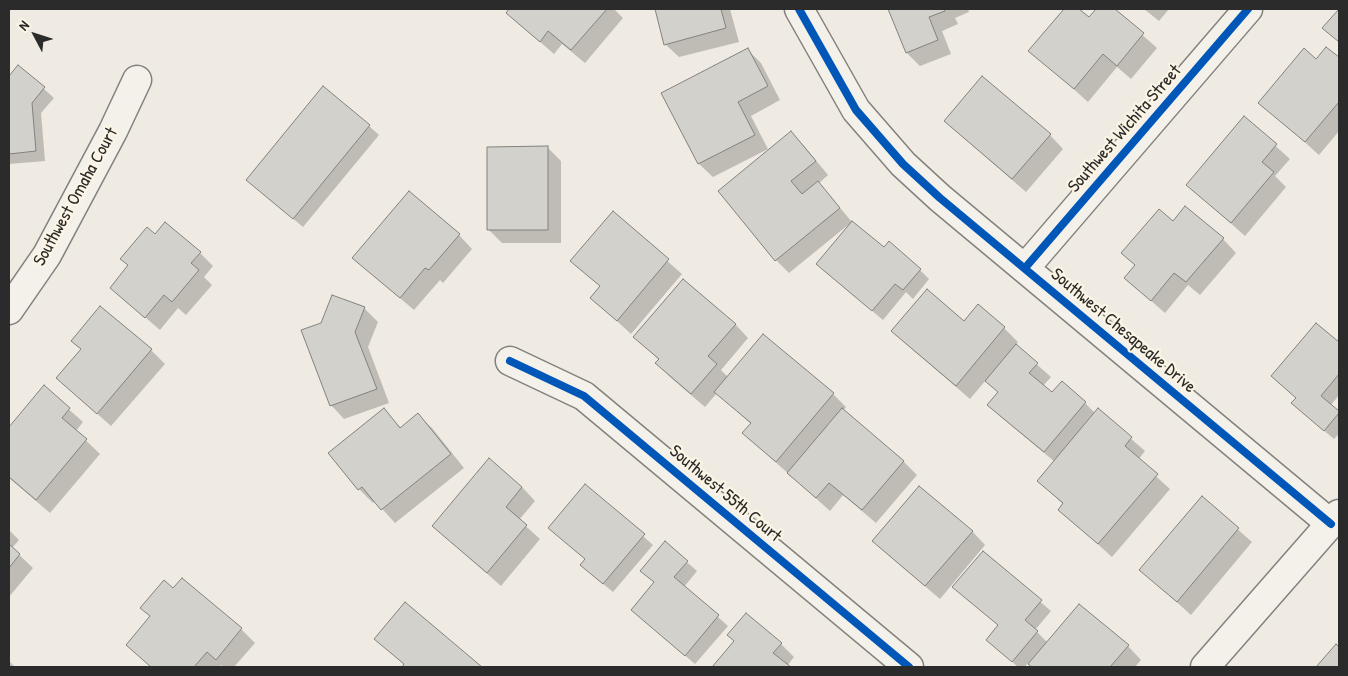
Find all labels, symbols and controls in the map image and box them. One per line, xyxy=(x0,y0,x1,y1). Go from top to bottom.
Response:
north arrow xyxy=(10,10,60,60)
text: N xyxy=(13,16,33,34)
street label: Southwest Wichita Street xyxy=(1064,61,1186,197)
street label: Southwest Omaha Court xyxy=(29,124,123,270)
street label: Southwest Chesapeake Drive xyxy=(1046,264,1200,398)
street label: Southwest 55th Court xyxy=(665,441,785,547)

